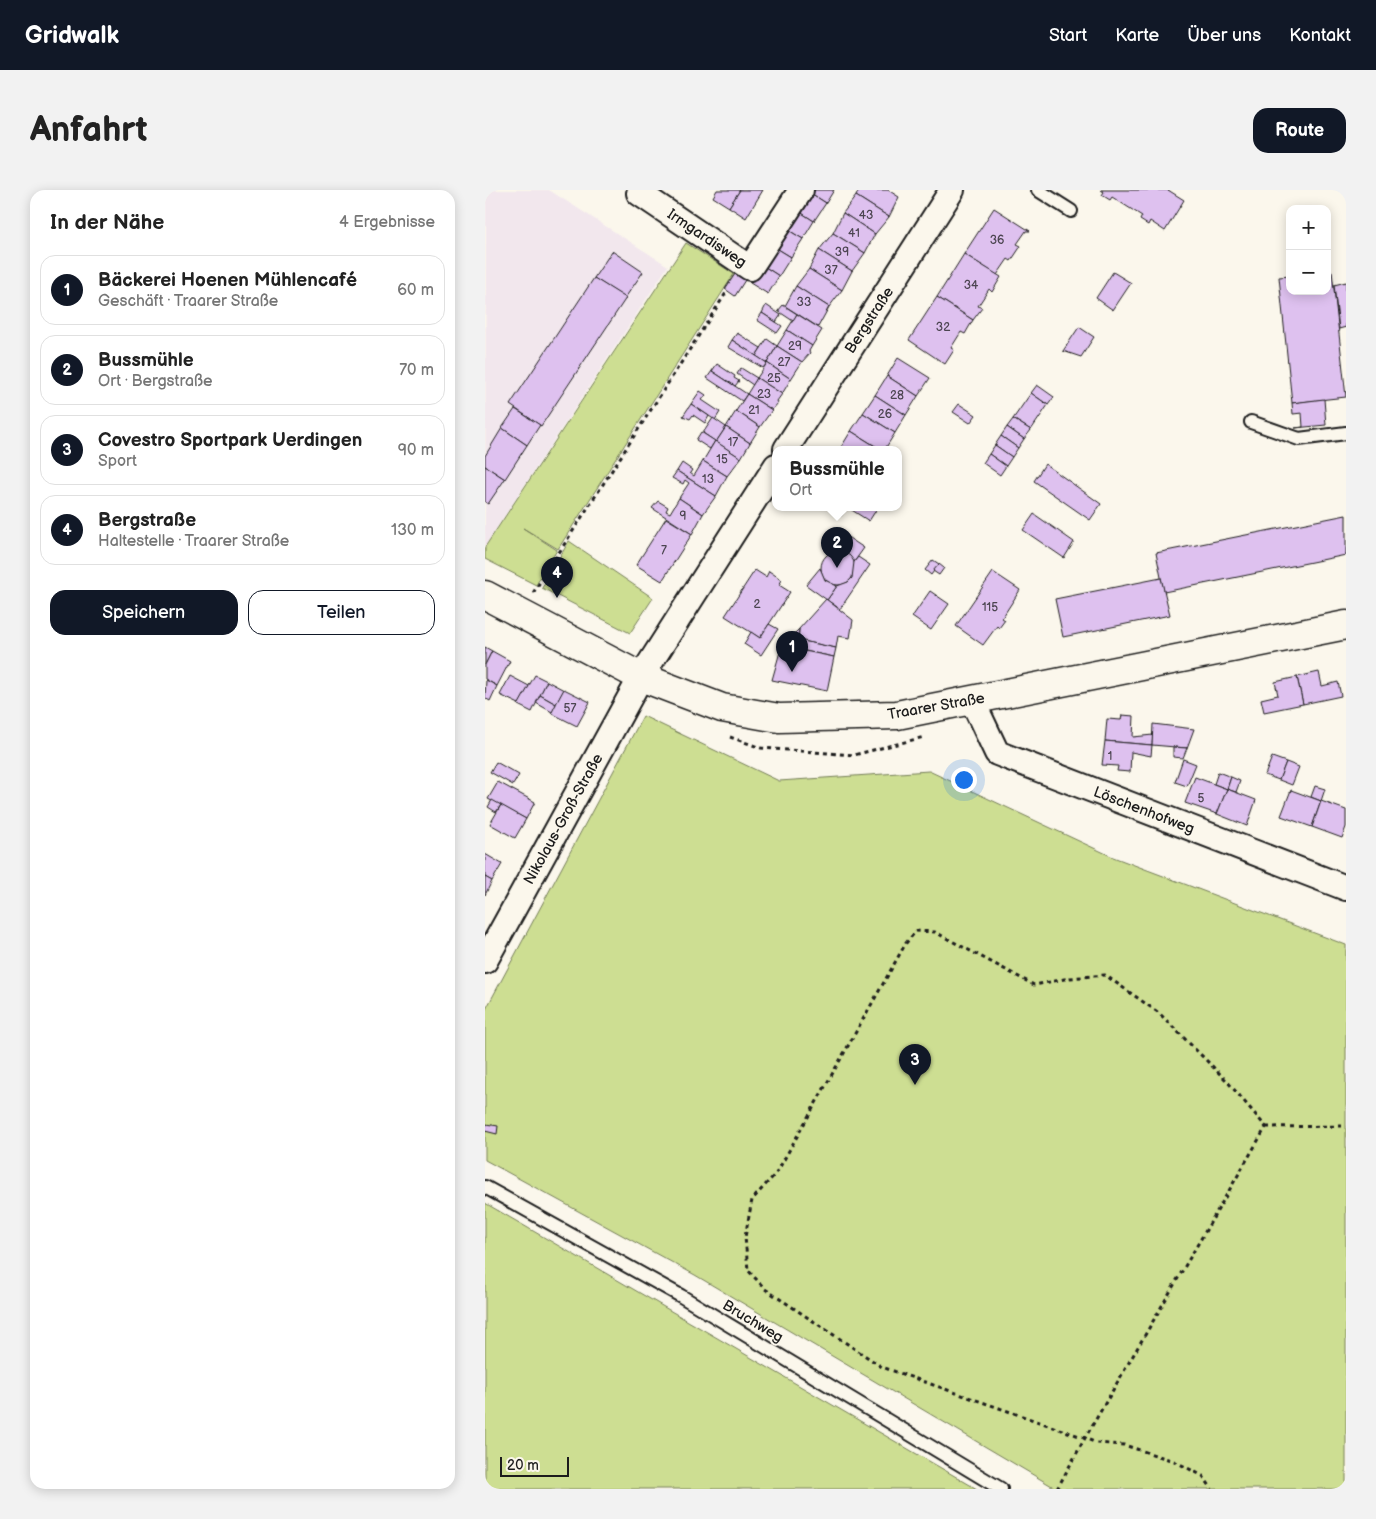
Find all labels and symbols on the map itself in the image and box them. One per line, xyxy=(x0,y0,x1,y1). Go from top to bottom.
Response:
street label: Irmgardisweg xyxy=(663,205,750,272)
house number: 43 xyxy=(859,208,873,223)
house number: 41 xyxy=(848,226,860,241)
house number: 36 xyxy=(990,233,1004,248)
house number: 39 xyxy=(835,245,849,260)
house number: 37 xyxy=(824,263,838,278)
house number: 34 xyxy=(964,278,979,293)
street label: Bergstraße xyxy=(841,283,898,357)
house number: 33 xyxy=(797,295,811,310)
house number: 32 xyxy=(936,320,950,335)
house number: 29 xyxy=(788,339,802,354)
house number: 27 xyxy=(778,355,791,370)
house number: 25 xyxy=(767,371,781,386)
house number: 23 xyxy=(757,387,771,402)
house number: 28 xyxy=(890,388,904,403)
house number: 21 xyxy=(748,403,760,418)
house number: 26 xyxy=(878,407,892,422)
house number: 17 xyxy=(728,435,738,450)
house number: 15 xyxy=(716,452,728,467)
house number: 13 xyxy=(702,472,714,487)
house number: 9 xyxy=(680,509,687,524)
pin: 2 xyxy=(821,527,853,568)
house number: 7 xyxy=(661,543,667,558)
pin: 4 xyxy=(541,557,573,598)
house number: 2 xyxy=(753,597,761,612)
house number: 115 xyxy=(982,600,998,615)
pin: 1 xyxy=(776,631,808,672)
street label: Traarer Straße xyxy=(886,689,986,724)
house number: 57 xyxy=(564,701,576,716)
house number: 1 xyxy=(1108,749,1112,764)
street label: Nikolaus-Groß-Straße xyxy=(520,750,607,888)
your location xyxy=(951,767,977,793)
street label: Löschenhofweg xyxy=(1091,783,1197,838)
house number: 5 xyxy=(1198,791,1205,806)
pin: 3 xyxy=(899,1044,931,1085)
street label: Bruchweg xyxy=(719,1296,787,1347)
scale bar xyxy=(500,1454,569,1477)

